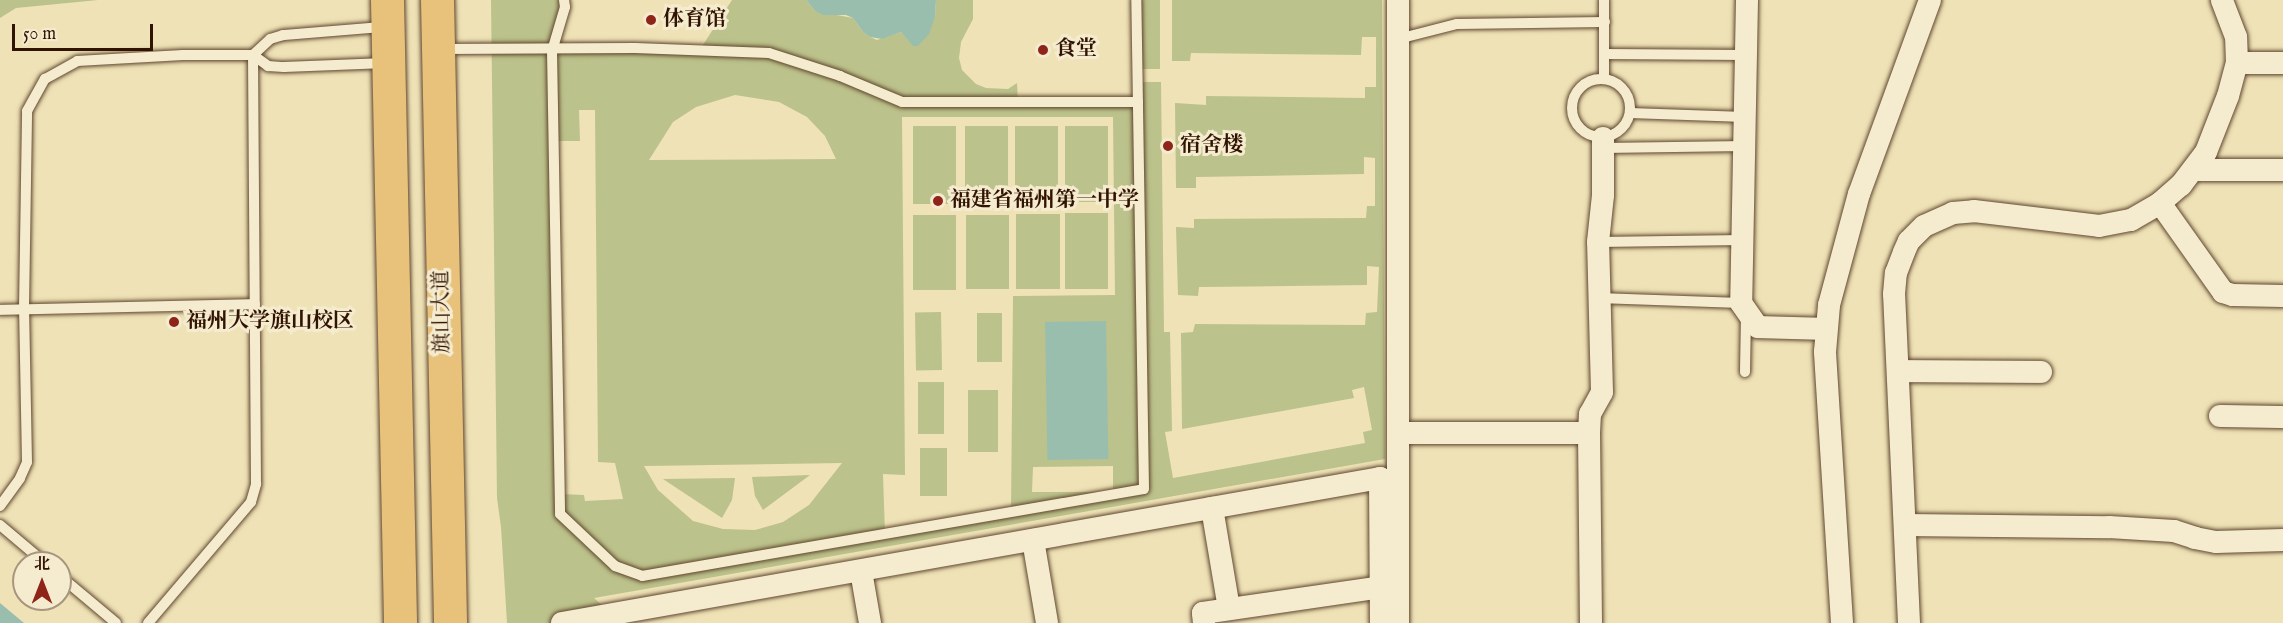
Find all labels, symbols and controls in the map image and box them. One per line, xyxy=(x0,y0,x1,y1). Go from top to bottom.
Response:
place label: 体育馆 xyxy=(663,7,726,33)
scale bar xyxy=(15,12,156,50)
marker: 体育馆 xyxy=(644,13,658,27)
text: 50 m xyxy=(23,23,56,46)
place label: 食堂 xyxy=(1055,37,1097,63)
marker: 食堂 xyxy=(1036,43,1050,57)
place label: 宿舍楼 xyxy=(1180,133,1243,159)
marker: 宿舍楼 xyxy=(1161,139,1175,153)
place label: 福建省福州第一中学 xyxy=(950,188,1139,214)
marker: 福建省福州第一中学 xyxy=(931,194,945,208)
street label: 旗山大道 xyxy=(430,270,456,354)
place label: 福州大学旗山校区 xyxy=(186,309,354,335)
marker: 福州大学旗山校区 xyxy=(167,315,181,329)
north arrow xyxy=(12,551,72,611)
text: 北 xyxy=(34,555,50,575)

